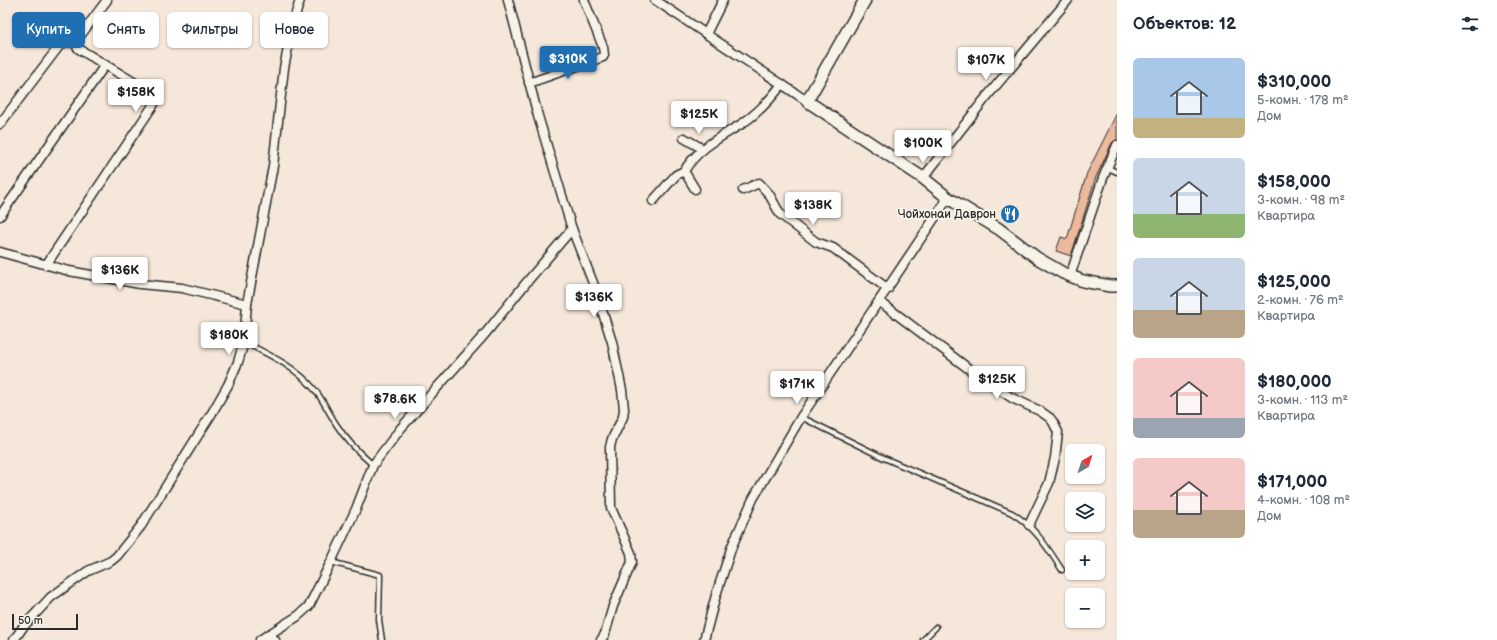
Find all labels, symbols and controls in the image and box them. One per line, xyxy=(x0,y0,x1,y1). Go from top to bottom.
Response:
chip: Купить xyxy=(12,12,85,48)
chip: Снять xyxy=(93,12,159,48)
chip: Фильтры xyxy=(167,12,252,48)
chip: Новое xyxy=(260,12,328,48)
icon: filters xyxy=(1459,13,1481,35)
text: Объектов: 12 xyxy=(1133,14,1236,34)
pin: $310K xyxy=(540,46,596,80)
pin: $107K xyxy=(958,47,1014,81)
text: $310K xyxy=(549,51,587,67)
text: $107K xyxy=(967,52,1005,68)
text: $310,000 xyxy=(1257,72,1331,92)
icon: home xyxy=(1165,74,1213,122)
pin: $158K xyxy=(108,79,164,113)
text: $158K xyxy=(117,84,155,100)
text: 5-комн. · 178 m² xyxy=(1257,92,1349,108)
pin: $125K xyxy=(671,101,727,135)
text: $125K xyxy=(680,106,718,122)
text: Дом xyxy=(1257,108,1282,124)
pin: $100K xyxy=(895,130,951,164)
text: $100K xyxy=(903,135,943,151)
text: $158,000 xyxy=(1257,172,1331,192)
icon: home xyxy=(1165,174,1213,222)
pin: $138K xyxy=(785,192,841,226)
text: 3-комн. · 98 m² xyxy=(1257,192,1345,208)
text: $138K xyxy=(794,197,832,213)
restaurant icon: Чойхонаи Даврон xyxy=(999,203,1021,225)
place label: Чойхонаи Даврон xyxy=(898,207,996,222)
text: Квартира xyxy=(1257,208,1315,224)
pin: $136K xyxy=(92,257,148,291)
text: $136K xyxy=(101,262,139,278)
text: $125,000 xyxy=(1257,272,1331,292)
icon: home xyxy=(1165,274,1213,322)
pin: $136K xyxy=(566,284,622,318)
text: $136K xyxy=(575,289,613,305)
text: 2-комн. · 76 m² xyxy=(1257,292,1344,308)
text: Квартира xyxy=(1257,308,1315,324)
pin: $180K xyxy=(201,322,257,356)
text: $180K xyxy=(210,327,248,343)
pin: $125K xyxy=(969,366,1025,400)
pin: $171K xyxy=(769,371,825,405)
text: $125K xyxy=(978,371,1016,387)
text: $180,000 xyxy=(1257,372,1332,392)
icon: home xyxy=(1165,374,1213,422)
text: $171K xyxy=(779,376,815,392)
pin: $78.6K xyxy=(362,386,428,420)
text: $78.6K xyxy=(373,391,417,407)
text: 3-комн. · 113 m² xyxy=(1257,392,1348,408)
text: Квартира xyxy=(1257,408,1315,424)
north arrow xyxy=(1065,444,1105,484)
map controls xyxy=(1065,444,1105,628)
text: $171,000 xyxy=(1257,472,1327,492)
icon: home xyxy=(1165,474,1213,522)
button: layers xyxy=(1065,492,1105,532)
text: 4-комн. · 108 m² xyxy=(1257,492,1350,508)
text: Дом xyxy=(1257,508,1282,524)
button: + xyxy=(1065,540,1105,580)
button: − xyxy=(1065,588,1105,628)
scale bar xyxy=(12,612,78,631)
text: 50 m xyxy=(18,614,43,627)

